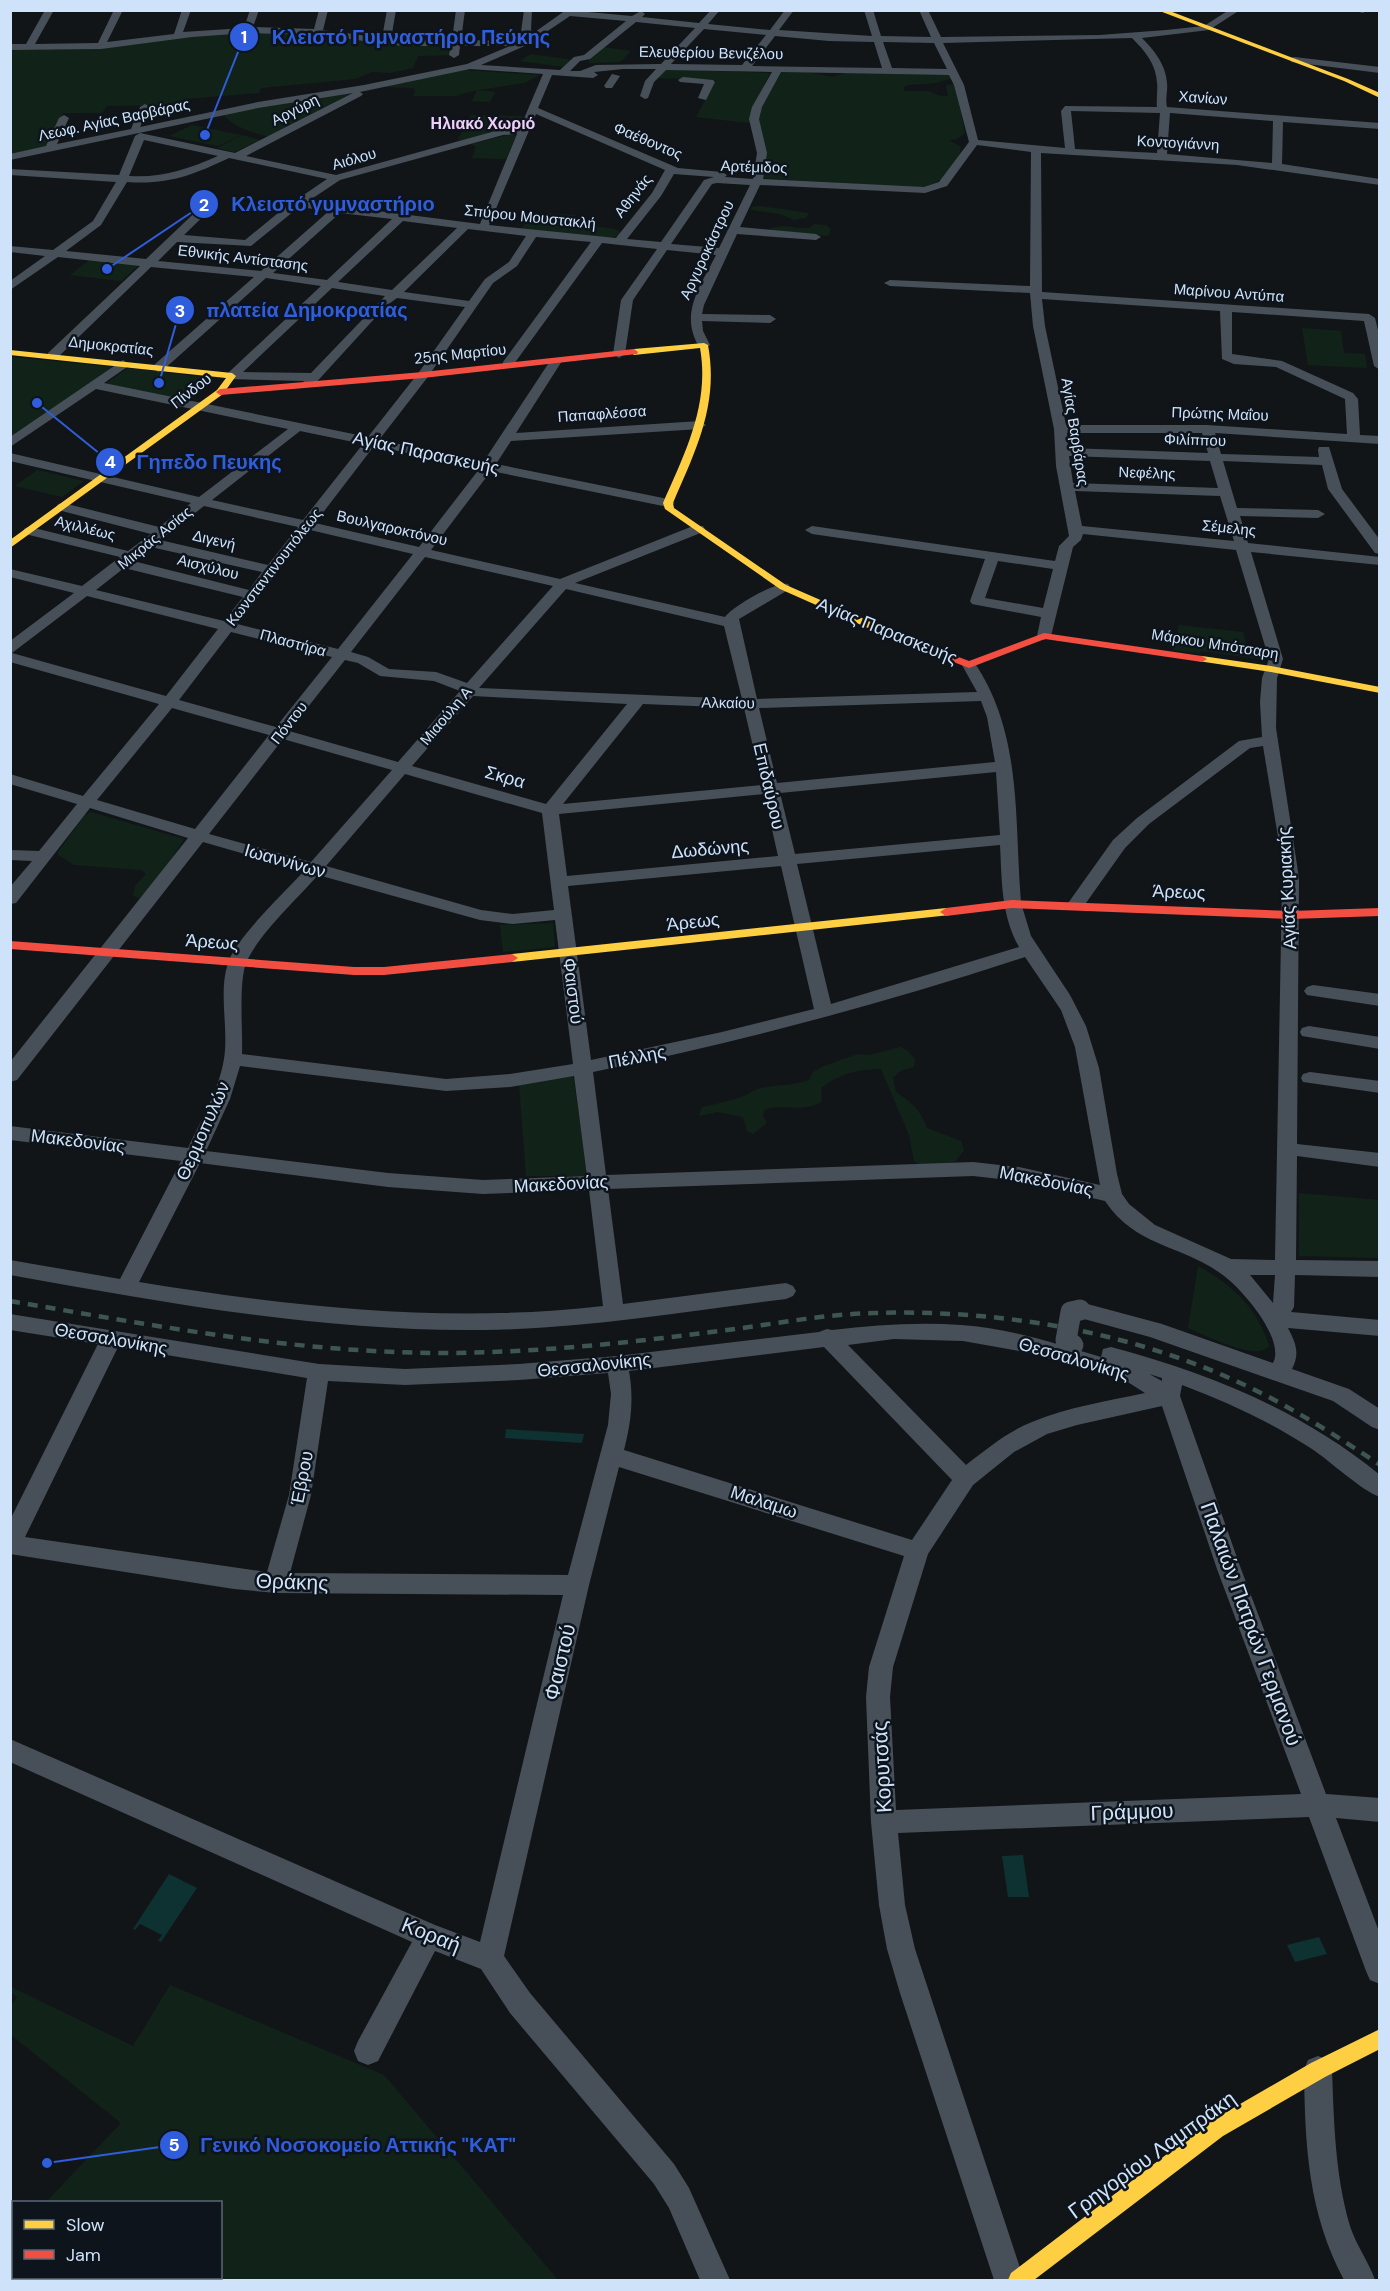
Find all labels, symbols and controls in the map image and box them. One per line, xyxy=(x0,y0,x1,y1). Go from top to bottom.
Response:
callout: Κλειστό Γυμναστήριο Πεύκης xyxy=(229,18,562,56)
text: Κλειστό Γυμναστήριο Πεύκης xyxy=(272,24,550,50)
text: 1 xyxy=(241,25,247,49)
street label: Ελευθερίου Βενιζέλου xyxy=(639,42,783,64)
street label: Χανίων xyxy=(1178,86,1228,110)
street label: Αργύρη xyxy=(268,89,322,131)
street label: Λεωφ. Αγίας Βαρβάρας xyxy=(36,94,192,146)
district label: Ηλιακό Χωριό xyxy=(431,113,536,134)
street label: Φαέθοντος xyxy=(611,118,685,164)
street label: Κοντογιάννη xyxy=(1136,131,1220,155)
street label: Αιόλου xyxy=(330,143,378,175)
street label: Αρτέμιδος xyxy=(720,156,788,178)
street label: Αθηνάς xyxy=(610,170,656,222)
callout: Κλειστό γυμναστήριο xyxy=(189,185,447,223)
text: Κλειστό γυμναστήριο xyxy=(231,191,435,217)
text: 2 xyxy=(199,193,209,217)
street label: Αργυροκάστρου xyxy=(675,197,739,303)
street label: Σπύρου Μουστακλή xyxy=(463,200,597,234)
street label: Εθνικής Αντίστασης xyxy=(177,240,309,276)
street label: Μαρίνου Αντύπα xyxy=(1173,279,1285,307)
callout: πλατεία Δημοκρατίας xyxy=(165,291,420,329)
text: πλατεία Δημοκρατίας xyxy=(206,297,408,323)
text: 3 xyxy=(175,299,185,323)
street label: Δημοκρατίας xyxy=(68,332,154,360)
street label: 25ης Μαρτίου xyxy=(413,339,507,369)
street label: Πίνδου xyxy=(166,369,216,413)
street label: Αγίας Βαρβάρας xyxy=(1057,376,1093,488)
street label: Παπαφλέσσα xyxy=(557,401,647,427)
street label: Πρώτης Μαΐου xyxy=(1171,402,1269,426)
street label: Αγίας Παρασκευής xyxy=(351,426,502,480)
street label: Φιλίππου xyxy=(1164,429,1226,451)
callout: Γηπεδο Πευκης xyxy=(95,443,294,481)
text: Γηπεδο Πευκης xyxy=(136,449,282,475)
text: 4 xyxy=(104,450,116,474)
street label: Νεφέλης xyxy=(1118,462,1176,484)
street label: Μικράς Ασίας xyxy=(114,502,196,574)
street label: Κωνσταντινουπόλεως xyxy=(222,504,326,630)
street label: Βουλγαροκτόνου xyxy=(335,506,449,550)
street label: Αχιλλέως xyxy=(53,511,117,545)
street label: Σέμελης xyxy=(1201,515,1257,541)
street label: Διγενή xyxy=(191,525,237,555)
street label: Αισχύλου xyxy=(175,550,241,584)
street label: Αγίας Παρασκευής xyxy=(813,592,961,670)
street label: Μάρκου Μπότσαρη xyxy=(1150,624,1280,664)
street label: Πλαστήρα xyxy=(258,625,329,661)
street label: Μιαούλη Α xyxy=(416,682,476,750)
street label: Αλκαίου xyxy=(701,693,755,713)
street label: Πόντου xyxy=(266,698,312,748)
street label: Επιδαύρου xyxy=(747,740,791,832)
street label: Σκρα xyxy=(482,760,528,794)
street label: Αγίας Κυριακής xyxy=(1272,826,1302,950)
street label: Δωδώνης xyxy=(670,834,750,864)
street label: Ιωαννίνων xyxy=(242,838,328,884)
street label: Άρεως xyxy=(1152,879,1206,905)
street label: Άρεως xyxy=(665,907,721,937)
street label: Άρεως xyxy=(185,928,240,956)
street label: Φαιστού xyxy=(557,956,589,1026)
street label: Πέλλης xyxy=(606,1040,668,1074)
street label: Θερμοπυλών xyxy=(170,1078,236,1184)
street label: Μακεδονίας xyxy=(30,1123,127,1159)
street label: Μακεδονίας xyxy=(997,1160,1095,1202)
street label: Μακεδονίας xyxy=(513,1170,609,1198)
street label: Θεσσαλονίκης xyxy=(53,1317,170,1361)
street label: Θεσσαλονίκης xyxy=(1016,1332,1132,1386)
street label: Θεσσαλονίκης xyxy=(536,1347,652,1383)
street label: Έβρου xyxy=(285,1449,319,1508)
street label: Μαλαμω xyxy=(727,1480,801,1524)
street label: Παλαιών Πατρών Γερμανού xyxy=(1194,1498,1308,1750)
street label: Θράκης xyxy=(255,1567,329,1597)
street label: Φαιστού xyxy=(538,1621,582,1703)
street label: Κορυτσάς xyxy=(866,1720,898,1814)
street label: Γράμμου xyxy=(1090,1797,1174,1827)
street label: Κοραή xyxy=(397,1911,465,1959)
street label: Γρηγορίου Λαμπράκη xyxy=(1063,2085,1241,2225)
callout: Γενικό Νοσοκομείο Αττικής "ΚΑΤ" xyxy=(159,2126,528,2164)
text: Γενικό Νοσοκομείο Αττικής "ΚΑΤ" xyxy=(200,2132,516,2158)
text: 5 xyxy=(168,2133,180,2157)
legend xyxy=(12,2201,222,2279)
text: Slow xyxy=(66,2213,105,2237)
text: Jam xyxy=(66,2243,101,2267)

